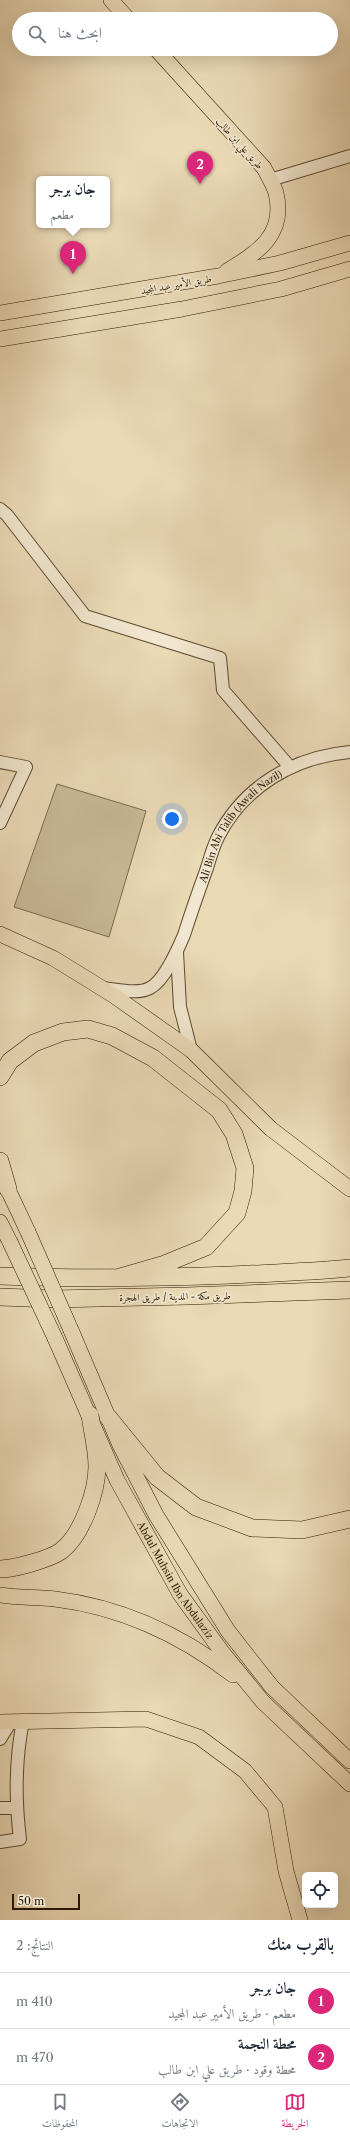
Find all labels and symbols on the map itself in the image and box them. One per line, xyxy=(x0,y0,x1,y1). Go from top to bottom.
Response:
street label: طريق علي ابن طالب xyxy=(210,115,266,175)
pin: 2 xyxy=(187,151,213,184)
pin: 1 xyxy=(60,241,86,274)
street label: طريق الأمير عبد المجيد xyxy=(140,272,213,297)
street label: Ali Bin Abi Talib (Awali Nazil) xyxy=(196,767,284,885)
your location xyxy=(162,809,182,829)
street label: طريق مكة - المدينة / طريق الهجرة xyxy=(119,1289,231,1304)
street label: Abdul Muhsin Ibn Abdulaziz xyxy=(134,1518,216,1642)
scale bar xyxy=(12,1892,80,1911)

